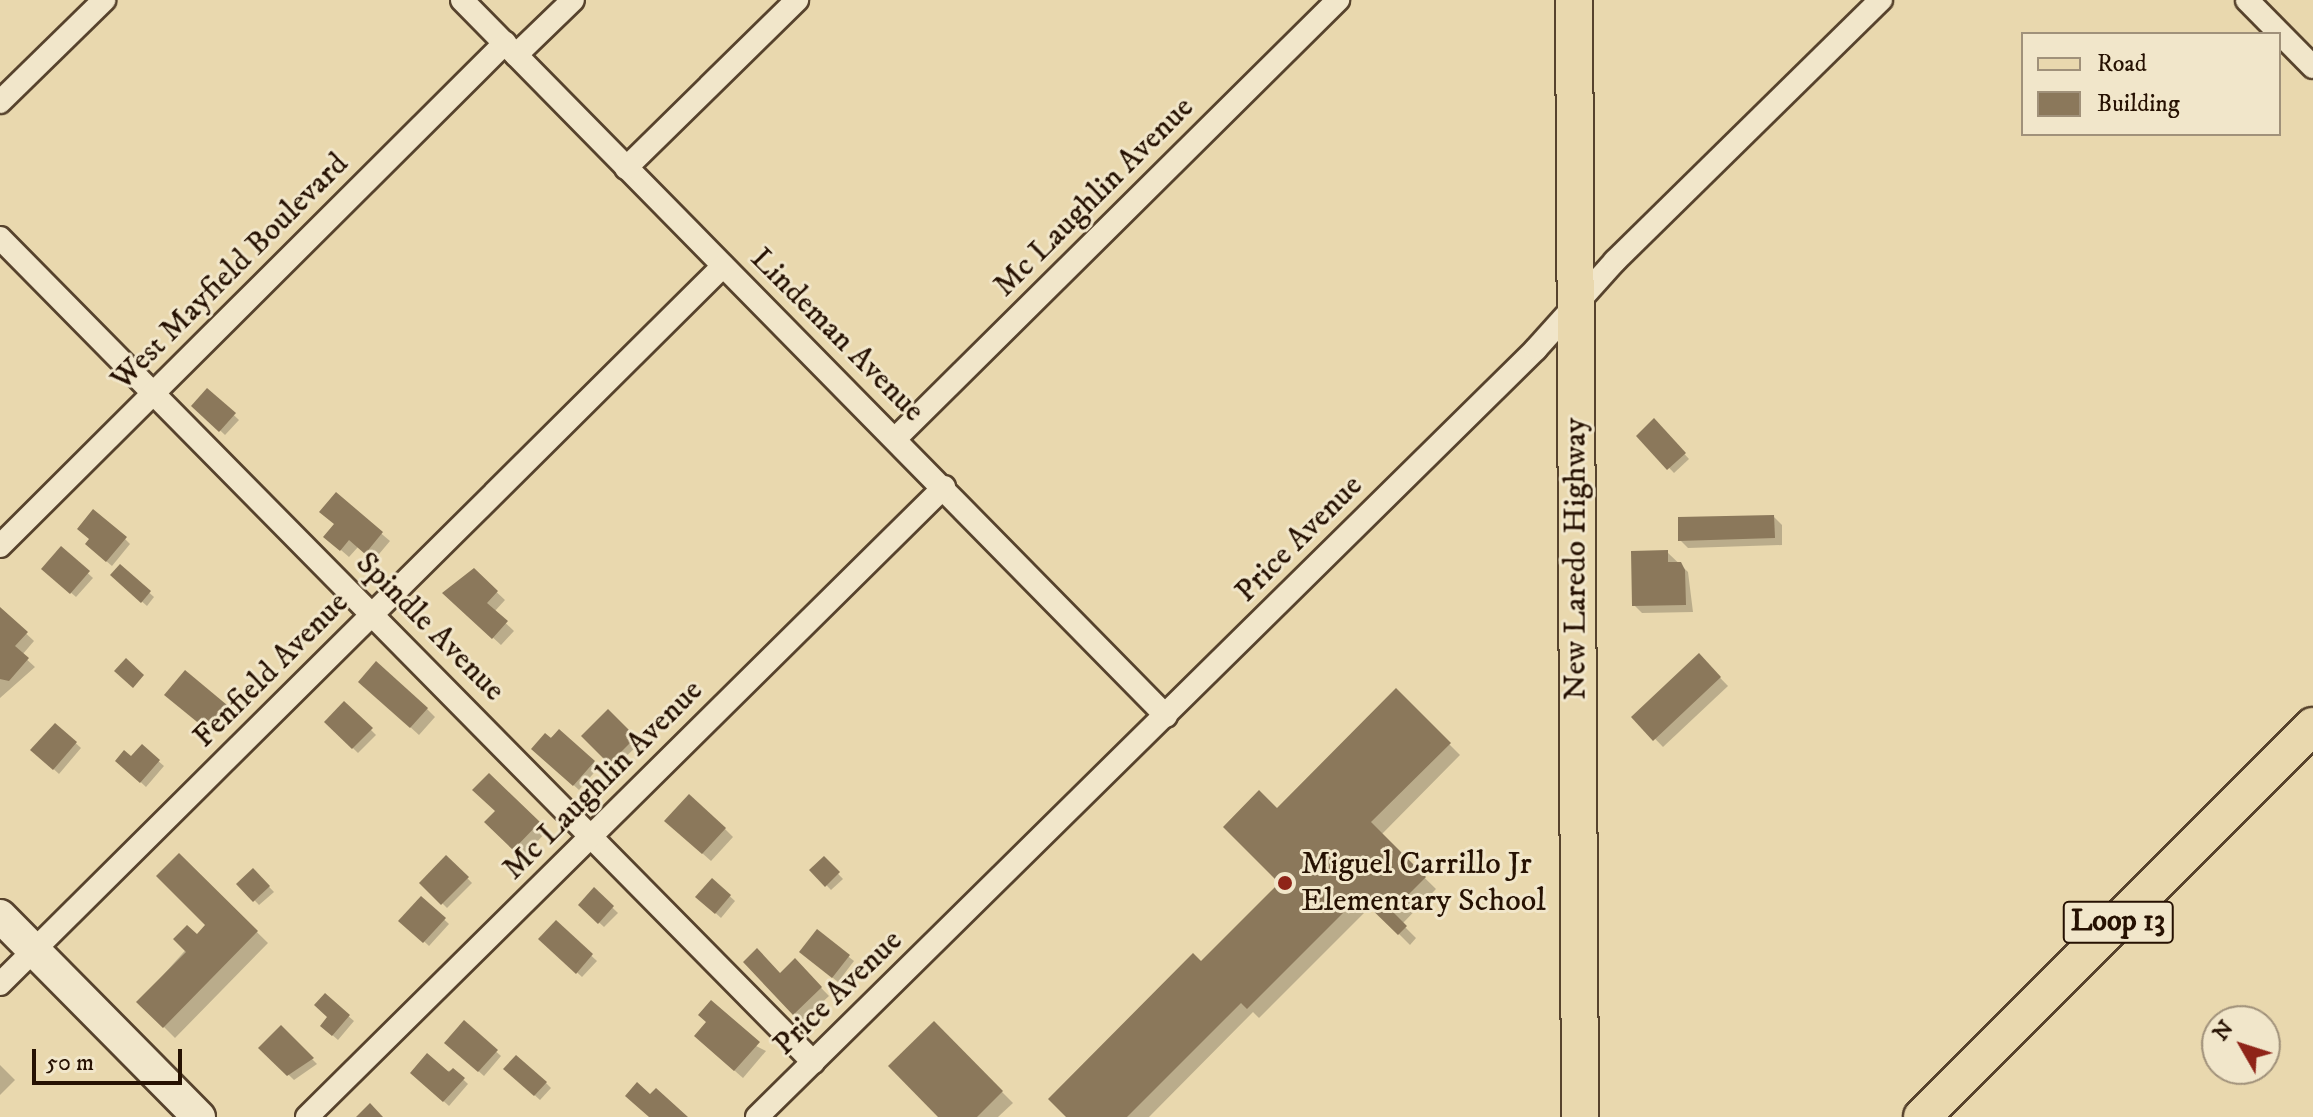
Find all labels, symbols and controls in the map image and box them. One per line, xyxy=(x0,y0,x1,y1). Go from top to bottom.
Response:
legend xyxy=(2021,32,2281,136)
text: Road xyxy=(2097,49,2147,79)
street label: Mc Laughlin Avenue xyxy=(986,89,1202,305)
text: Building xyxy=(2097,89,2180,119)
street label: West Mayfield Boulevard xyxy=(103,145,357,399)
street label: Lindeman Avenue xyxy=(742,240,932,430)
street label: New Laredo Highway xyxy=(1557,418,1595,700)
street label: Price Avenue xyxy=(1227,467,1371,611)
street label: Spindle Avenue xyxy=(347,544,513,710)
street label: Fenfield Avenue xyxy=(185,584,357,756)
street label: Mc Laughlin Avenue xyxy=(495,672,711,888)
place label: Miguel Carrillo Jr Elementary School xyxy=(1301,846,1546,921)
marker: Miguel Carrillo Jr Elementary School xyxy=(1276,874,1294,892)
road number: Loop 13 xyxy=(2062,896,2174,948)
street label: Price Avenue xyxy=(765,922,911,1064)
north arrow xyxy=(2201,1005,2281,1085)
text: N xyxy=(2207,1015,2240,1046)
scale bar xyxy=(36,1033,186,1083)
text: 50 m xyxy=(46,1048,94,1078)

